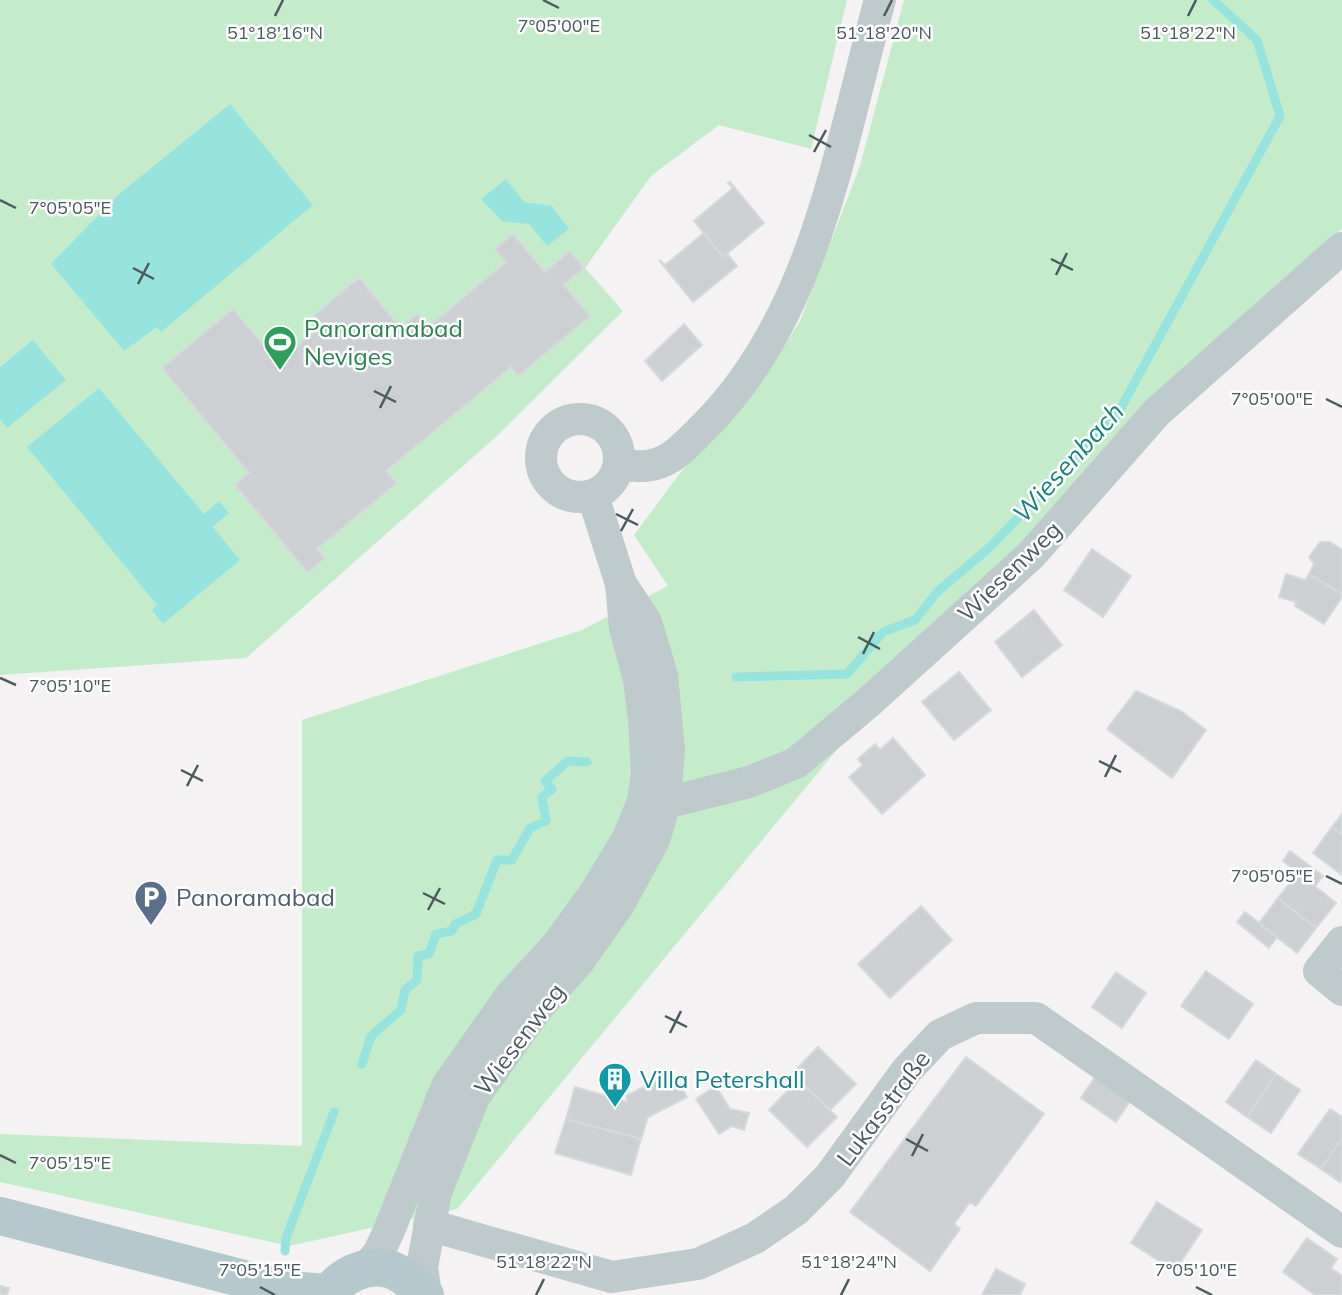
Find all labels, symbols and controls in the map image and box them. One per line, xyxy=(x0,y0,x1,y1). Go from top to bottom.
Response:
text: 7°05'00"E xyxy=(518,14,600,37)
text: 51°18'16"N xyxy=(227,21,323,44)
text: 51°18'20"N xyxy=(836,21,932,44)
text: 51°18'22"N xyxy=(1140,21,1236,44)
text: 7°05'05"E xyxy=(29,196,111,219)
place label: Panoramabad Neviges xyxy=(304,313,463,371)
sports icon: Panoramabad Neviges xyxy=(261,323,299,372)
text: 7°05'00"E xyxy=(1231,387,1313,410)
water label: Wiesenbach xyxy=(1005,395,1131,529)
street label: Wiesenweg xyxy=(951,514,1067,628)
text: 7°05'10"E xyxy=(29,674,111,697)
text: 7°05'05"E xyxy=(1231,864,1313,887)
parking icon: Panoramabad xyxy=(132,878,170,927)
place label: Panoramabad xyxy=(176,882,335,912)
street label: Wiesenweg xyxy=(467,977,571,1101)
street label: Lukasstraße xyxy=(830,1044,936,1172)
building icon: Villa Petershall xyxy=(596,1060,634,1109)
place label: Villa Petershall xyxy=(640,1064,804,1094)
text: 7°05'15"E xyxy=(29,1151,111,1174)
text: 51°18'22"N xyxy=(496,1250,592,1273)
text: 51°18'24"N xyxy=(801,1250,897,1273)
text: 7°05'15"E xyxy=(219,1258,301,1281)
text: 7°05'10"E xyxy=(1155,1258,1237,1281)

